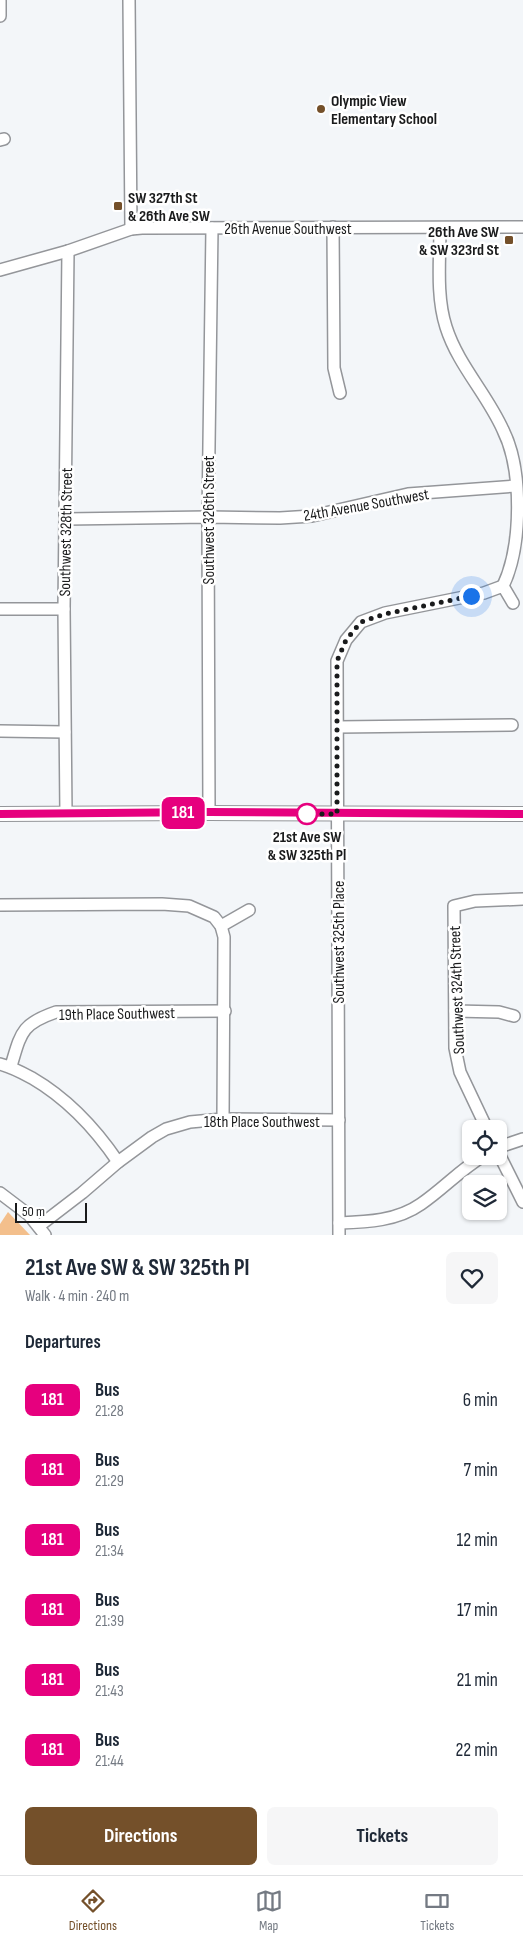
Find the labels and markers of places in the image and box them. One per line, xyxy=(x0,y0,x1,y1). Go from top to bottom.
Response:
place label: Olympic View Elementary School xyxy=(331,92,437,129)
marker: Olympic View Elementary School xyxy=(315,103,327,115)
place label: SW 327th St & 26th Ave SW xyxy=(128,189,211,226)
marker: SW 327th St & 26th Ave SW xyxy=(112,200,124,212)
place label: 26th Ave SW & SW 323rd St xyxy=(419,223,500,260)
marker: 26th Ave SW & SW 323rd St xyxy=(503,234,515,246)
marker: 21st Ave SW & SW 325th Pl xyxy=(296,803,318,825)
place label: 21st Ave SW & SW 325th Pl xyxy=(268,828,346,865)

